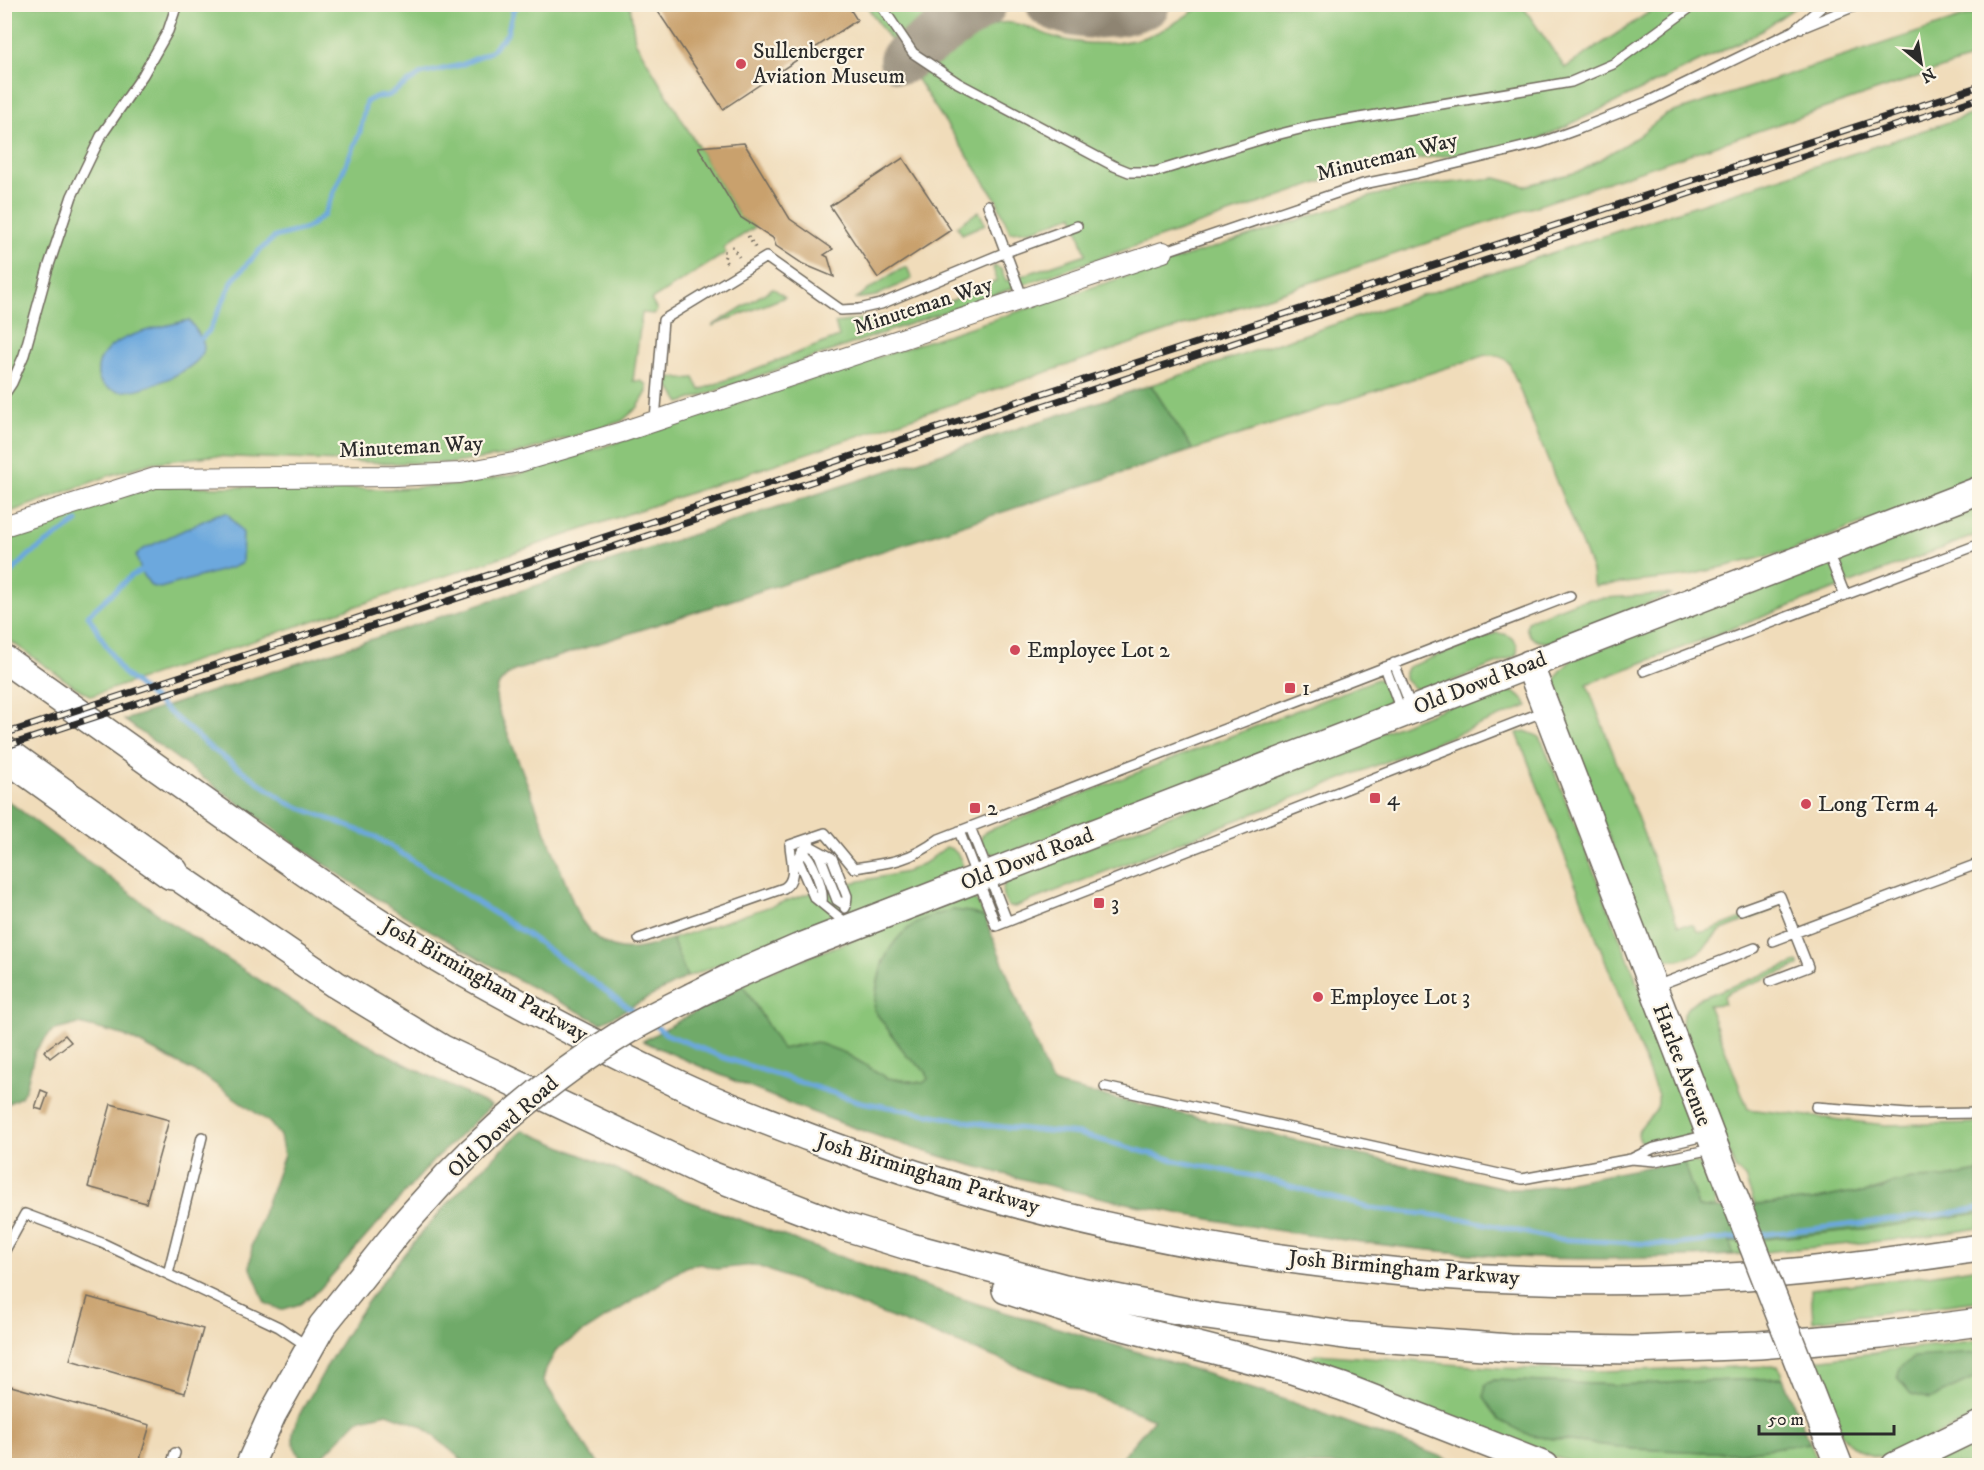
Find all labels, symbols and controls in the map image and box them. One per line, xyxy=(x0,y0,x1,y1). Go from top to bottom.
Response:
north arrow xyxy=(1891,33,1951,93)
place label: Sullenberger Aviation Museum xyxy=(753,38,905,90)
marker: Sullenberger Aviation Museum xyxy=(734,57,748,71)
text: N xyxy=(1917,63,1939,87)
street label: Minuteman Way xyxy=(1314,126,1461,188)
street label: Minuteman Way xyxy=(850,271,996,341)
street label: Minuteman Way xyxy=(338,430,484,464)
place label: Employee Lot 2 xyxy=(1027,637,1170,664)
marker: Employee Lot 2 xyxy=(1008,643,1022,657)
street label: Old Dowd Road xyxy=(1410,645,1550,721)
place label: 1 xyxy=(1302,675,1310,702)
marker: 1 xyxy=(1283,681,1297,695)
place label: 4 xyxy=(1387,785,1401,812)
marker: 4 xyxy=(1368,791,1382,805)
place label: Long Term 4 xyxy=(1818,791,1938,818)
place label: 2 xyxy=(987,795,998,822)
marker: Long Term 4 xyxy=(1799,797,1813,811)
marker: 2 xyxy=(968,801,982,815)
street label: Old Dowd Road xyxy=(957,821,1097,897)
place label: 3 xyxy=(1111,890,1119,917)
marker: 3 xyxy=(1092,896,1106,910)
street label: Josh Birmingham Parkway xyxy=(375,911,593,1048)
place label: Employee Lot 3 xyxy=(1330,984,1470,1011)
marker: Employee Lot 3 xyxy=(1311,990,1325,1004)
street label: Harlee Avenue xyxy=(1646,1000,1718,1130)
street label: Old Dowd Road xyxy=(442,1070,564,1184)
street label: Josh Birmingham Parkway xyxy=(811,1127,1043,1221)
street label: Josh Birmingham Parkway xyxy=(1285,1244,1521,1292)
scale bar xyxy=(1759,1398,1894,1436)
text: 50 m xyxy=(1768,1409,1804,1431)

